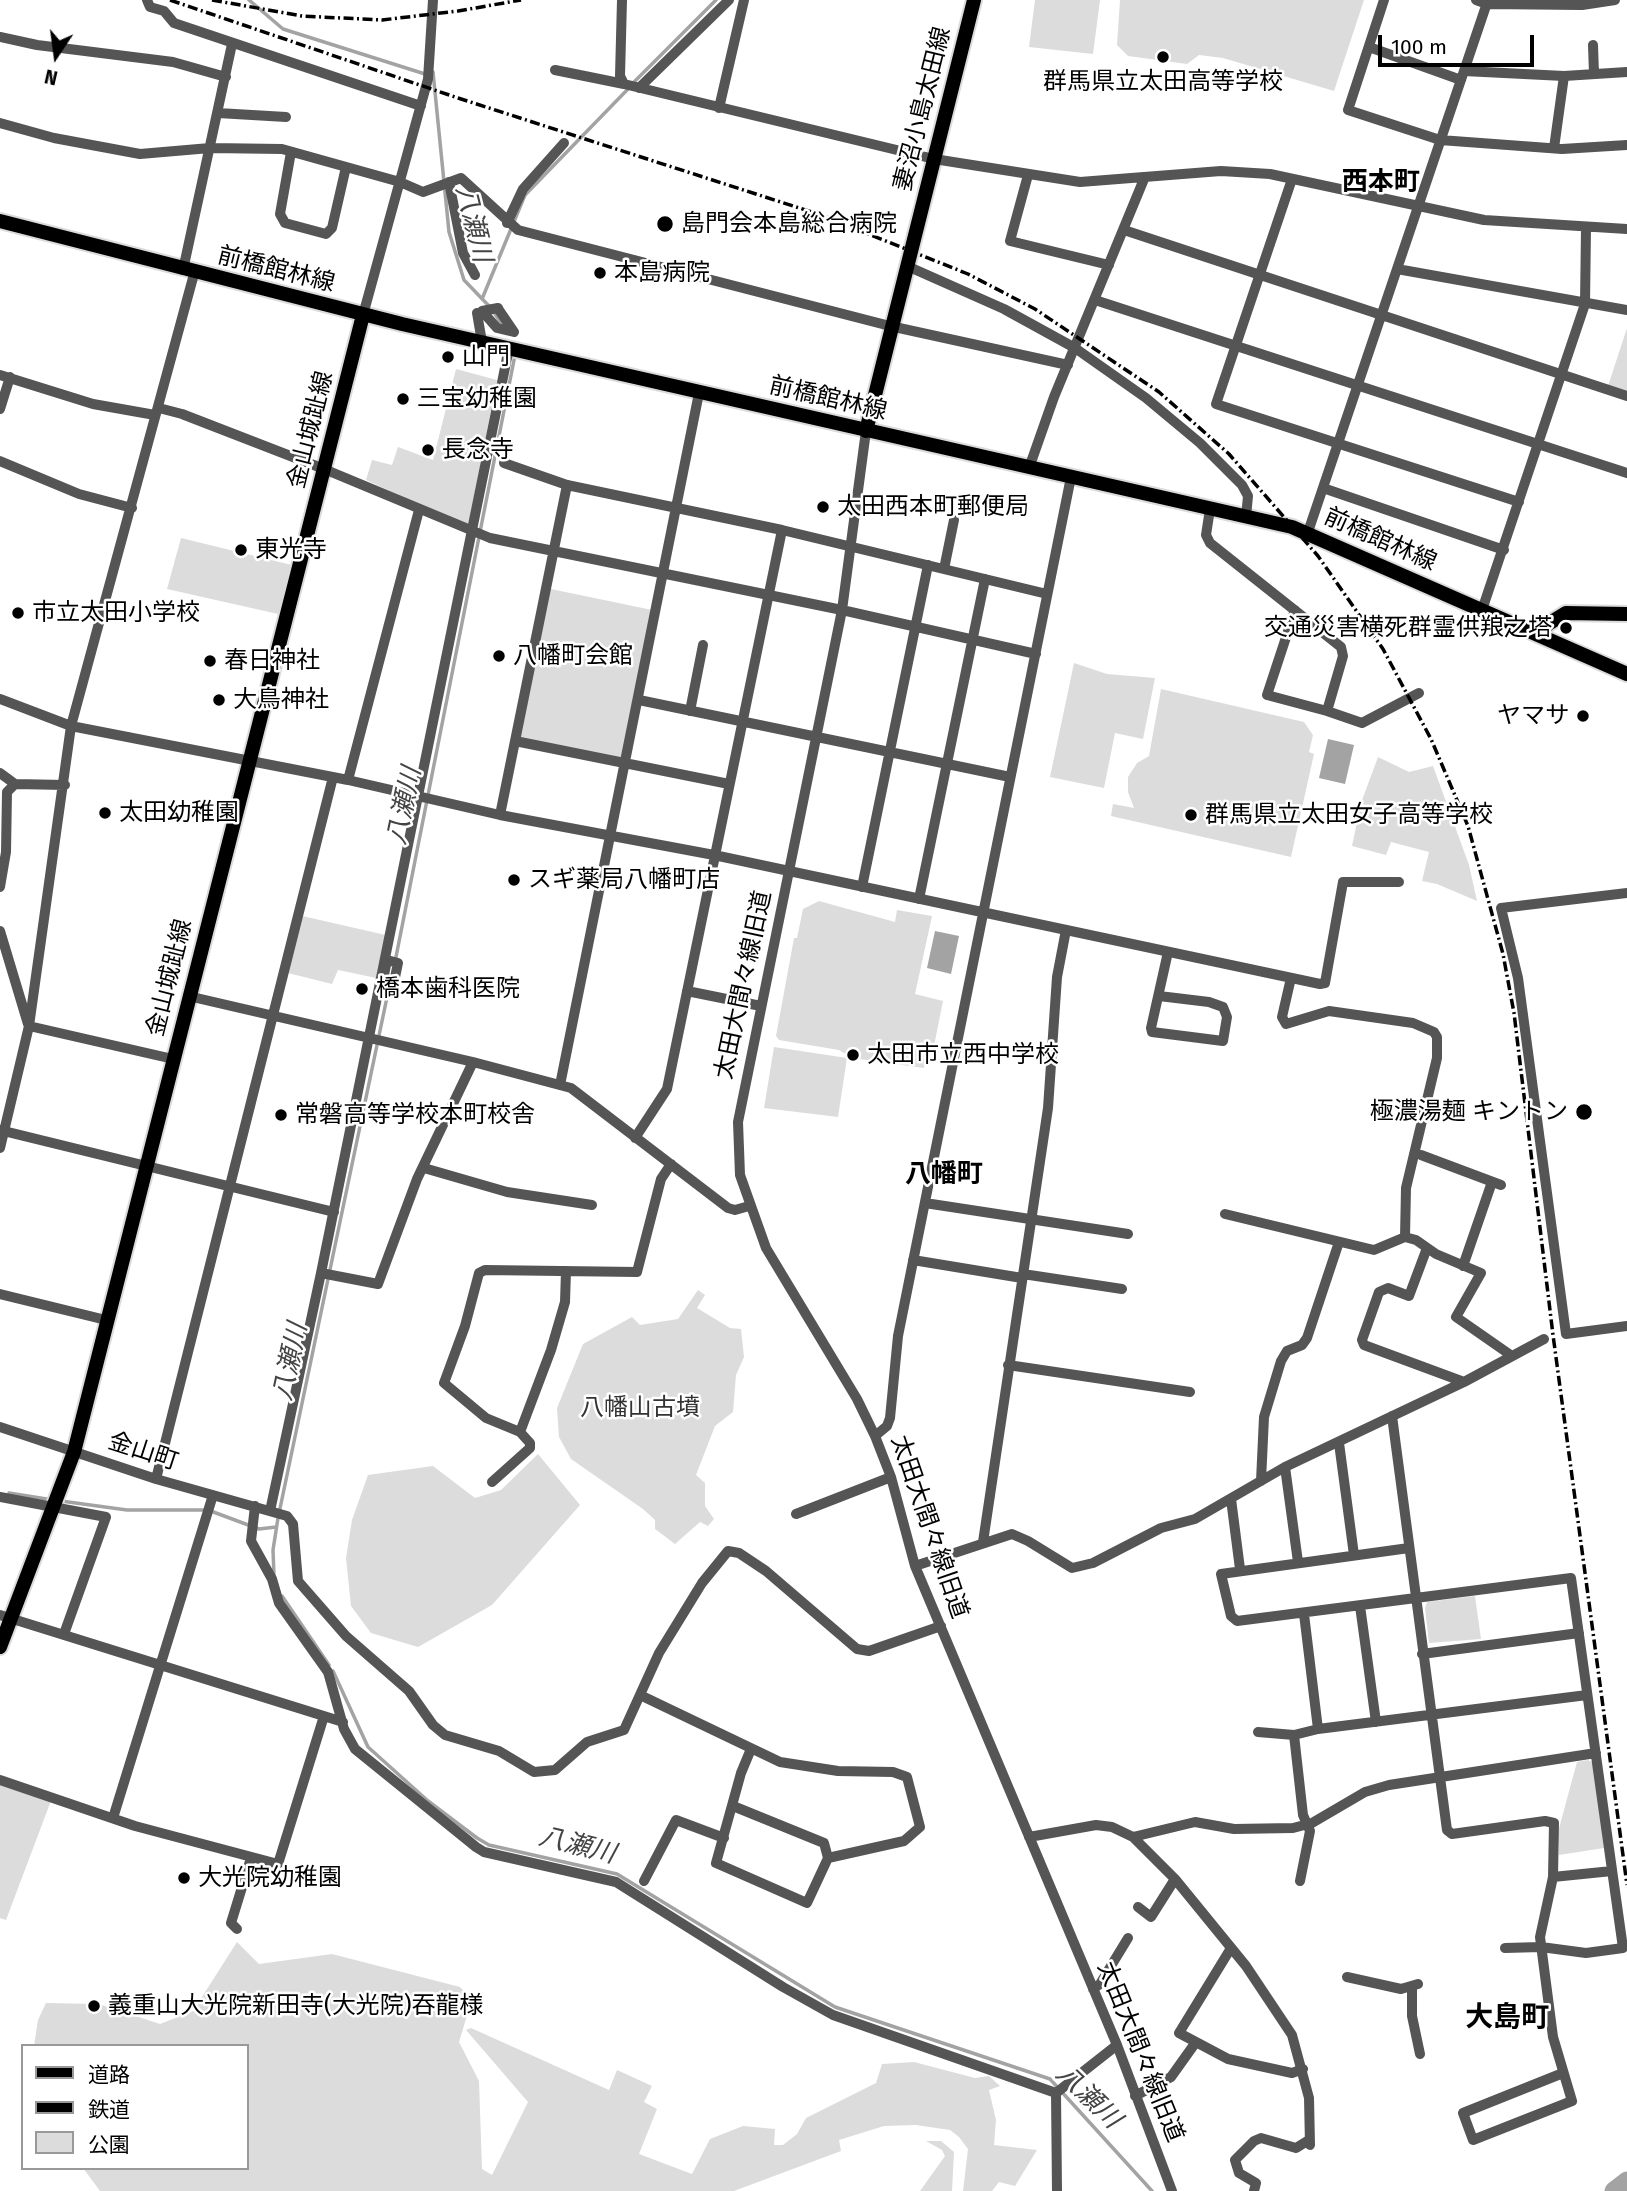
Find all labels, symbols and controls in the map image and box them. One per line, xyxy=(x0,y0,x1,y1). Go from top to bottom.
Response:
north arrow xyxy=(21,21,91,91)
scale bar xyxy=(1382,21,1538,65)
street label: 妻沼小島太田線 xyxy=(889,24,957,194)
text: 100 m xyxy=(1391,34,1447,60)
marker: 群馬県立太田高等学校 xyxy=(1155,49,1171,65)
text: N xyxy=(42,64,60,90)
place label: 群馬県立太田高等学校 xyxy=(1043,68,1283,96)
district label: 西本町 xyxy=(1342,167,1420,199)
water label: 八瀬川 xyxy=(448,182,498,266)
place label: 島門会本島総合病院 xyxy=(681,210,897,238)
marker: 島門会本島総合病院 xyxy=(655,214,675,234)
street label: 前橋館林線 xyxy=(214,242,338,298)
place label: 本島病院 xyxy=(614,259,710,287)
marker: 本島病院 xyxy=(592,265,608,281)
place label: 山門 xyxy=(462,343,510,371)
marker: 山門 xyxy=(440,349,456,365)
street label: 金山城趾線 xyxy=(283,368,339,492)
street label: 前橋館林線 xyxy=(766,371,890,427)
place label: 三宝幼稚園 xyxy=(417,385,537,413)
marker: 三宝幼稚園 xyxy=(395,391,411,407)
place label: 長念寺 xyxy=(442,436,514,464)
marker: 長念寺 xyxy=(420,442,436,458)
place label: 太田西本町郵便局 xyxy=(837,493,1029,521)
marker: 太田西本町郵便局 xyxy=(815,499,831,515)
street label: 前橋館林線 xyxy=(1319,502,1441,578)
place label: 東光寺 xyxy=(255,536,327,564)
marker: 東光寺 xyxy=(233,542,249,558)
place label: 市立太田小学校 xyxy=(32,599,200,627)
marker: 市立太田小学校 xyxy=(10,605,26,621)
place label: 交通災害横死群霊供羪之塔 xyxy=(1264,614,1552,642)
marker: 交通災害横死群霊供羪之塔 xyxy=(1558,620,1574,636)
place label: 八幡町会館 xyxy=(513,642,633,670)
place label: 春日神社 xyxy=(224,647,320,675)
marker: 八幡町会館 xyxy=(491,648,507,664)
marker: 春日神社 xyxy=(202,653,218,669)
place label: 大鳥神社 xyxy=(233,686,329,714)
marker: 大鳥神社 xyxy=(211,692,227,708)
place label: ヤマサ xyxy=(1497,702,1569,730)
marker: ヤマサ xyxy=(1575,708,1591,724)
water label: 八瀬川 xyxy=(382,765,428,847)
place label: 太田幼稚園 xyxy=(119,799,239,827)
place label: 群馬県立太田女子高等学校 xyxy=(1205,801,1493,829)
marker: 太田幼稚園 xyxy=(97,805,113,821)
marker: 群馬県立太田女子高等学校 xyxy=(1183,807,1199,823)
place label: スギ薬局八幡町店 xyxy=(528,866,720,894)
marker: スギ薬局八幡町店 xyxy=(506,872,522,888)
street label: 太田大間々線旧道 xyxy=(710,888,778,1082)
street label: 金山城趾線 xyxy=(142,916,198,1040)
place label: 橋本歯科医院 xyxy=(376,975,520,1003)
marker: 橋本歯科医院 xyxy=(354,981,370,997)
place label: 太田市立西中学校 xyxy=(867,1041,1059,1069)
marker: 太田市立西中学校 xyxy=(845,1047,861,1063)
place label: 極濃湯麺 キントン xyxy=(1370,1098,1568,1126)
place label: 常磐高等学校本町校舎 xyxy=(295,1101,535,1129)
marker: 極濃湯麺 キントン xyxy=(1574,1102,1594,1122)
marker: 常磐高等学校本町校舎 xyxy=(273,1107,289,1123)
district label: 八幡町 xyxy=(905,1159,983,1191)
water label: 八瀬川 xyxy=(268,1321,314,1403)
park label: 八幡山古墳 xyxy=(580,1394,700,1422)
street label: 金山町 xyxy=(104,1427,182,1477)
street label: 太田大間々線旧道 xyxy=(884,1432,974,1622)
water label: 八瀬川 xyxy=(535,1821,619,1871)
place label: 大光院幼稚園 xyxy=(198,1864,342,1892)
marker: 大光院幼稚園 xyxy=(176,1870,192,1886)
street label: 太田大間々線旧道 xyxy=(1091,1958,1189,2146)
place label: 義重山大光院新田寺(大光院)吞龍様 xyxy=(108,1992,484,2020)
marker: 義重山大光院新田寺(大光院)吞龍様 xyxy=(86,1998,102,2014)
district label: 大島町 xyxy=(1465,2001,1549,2035)
legend xyxy=(21,2044,248,2170)
water label: 八瀬川 xyxy=(1049,2059,1127,2135)
text: 道路 xyxy=(88,2062,130,2088)
text: 鉄道 xyxy=(88,2097,130,2123)
text: 公園 xyxy=(88,2132,130,2158)

